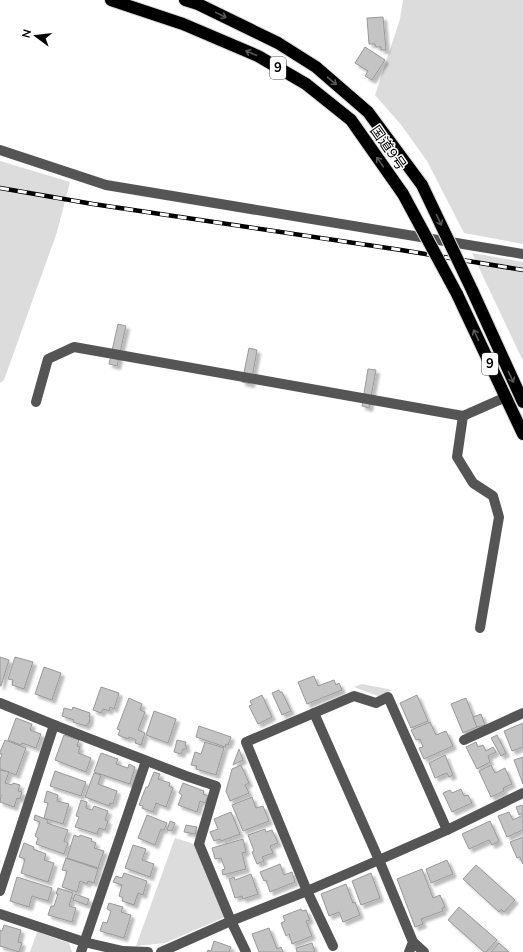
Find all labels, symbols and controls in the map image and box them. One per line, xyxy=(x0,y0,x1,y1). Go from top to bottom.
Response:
one-way arrow xyxy=(215,12,227,19)
north arrow xyxy=(16,16,56,56)
text: N xyxy=(19,28,35,39)
one-way arrow xyxy=(246,49,258,56)
road number: 9 xyxy=(270,57,286,79)
one-way arrow xyxy=(327,77,338,86)
street label: 国道9号 xyxy=(366,122,410,174)
one-way arrow xyxy=(376,157,384,168)
one-way arrow xyxy=(436,214,443,226)
one-way arrow xyxy=(472,329,479,341)
road number: 9 xyxy=(482,353,498,375)
one-way arrow xyxy=(508,370,516,382)

